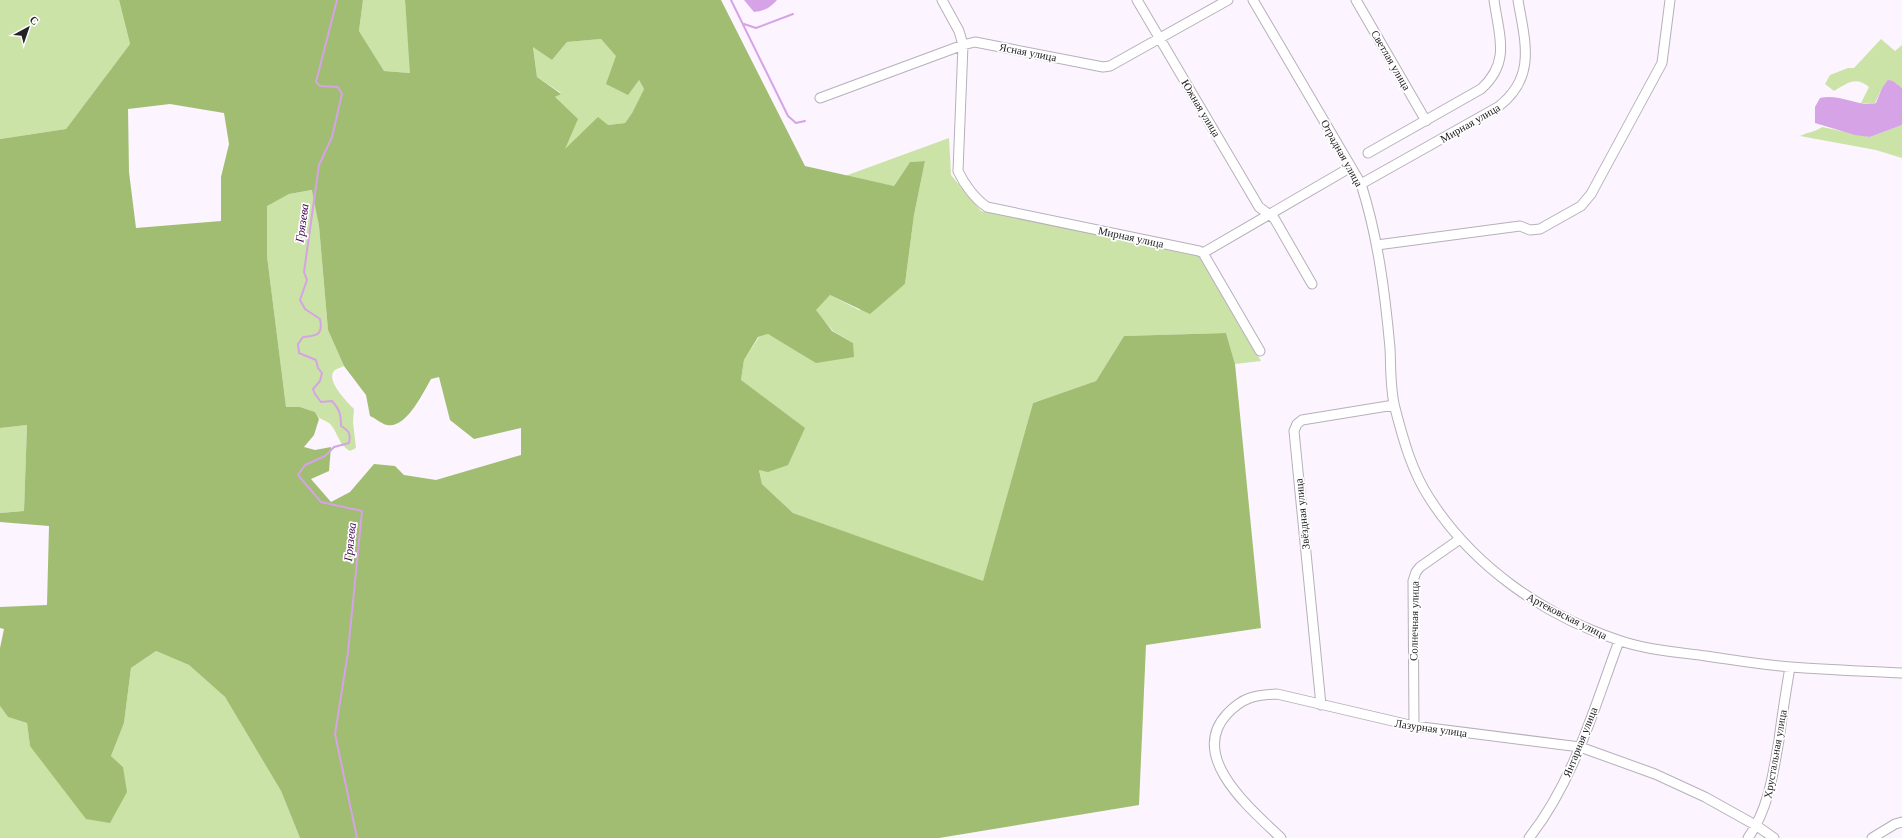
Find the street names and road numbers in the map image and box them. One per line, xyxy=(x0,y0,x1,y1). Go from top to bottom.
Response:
street label: Светлая улица xyxy=(1369,28,1413,92)
street label: Ясная улица xyxy=(998,41,1058,63)
street label: Южная улица xyxy=(1179,77,1223,139)
street label: Мирная улица xyxy=(1438,101,1502,145)
street label: Отрадная улица xyxy=(1319,117,1365,189)
street label: Мирная улица xyxy=(1097,224,1165,250)
street label: Звёздная улица xyxy=(1292,478,1312,550)
street label: Солнечная улица xyxy=(1407,581,1421,661)
street label: Артековская улица xyxy=(1525,591,1609,641)
street label: Янтарная улица xyxy=(1561,705,1600,779)
street label: Хрустальная улица xyxy=(1761,709,1789,799)
street label: Лазурная улица xyxy=(1394,717,1468,739)

